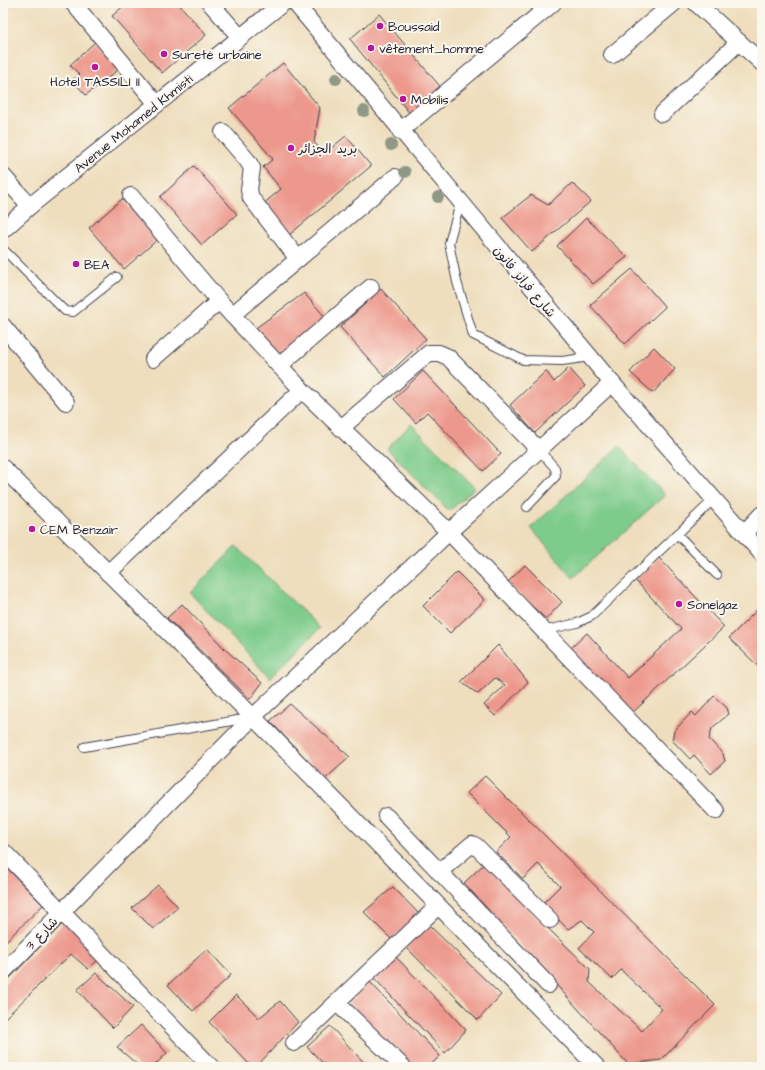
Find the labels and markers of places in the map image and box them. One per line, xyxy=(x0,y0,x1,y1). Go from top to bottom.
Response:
place label: Boussaid xyxy=(388,18,440,36)
marker: Boussaid xyxy=(375,21,385,31)
place label: vêtement_homme xyxy=(379,40,484,58)
marker: vêtement_homme xyxy=(366,43,376,53)
place label: Sureté urbaine xyxy=(172,46,262,64)
marker: Sureté urbaine xyxy=(159,49,169,59)
marker: Hotel TASSILI II xyxy=(90,62,100,72)
place label: Hotel TASSILI II xyxy=(50,73,140,91)
place label: Mobilis xyxy=(411,91,449,109)
marker: Mobilis xyxy=(398,94,408,104)
place label: بريد الجزائر xyxy=(298,140,357,158)
marker: بريد الجزائر xyxy=(286,143,296,153)
place label: BEA xyxy=(84,256,110,274)
marker: BEA xyxy=(71,259,81,269)
place label: CEM Benzair xyxy=(40,521,118,539)
marker: CEM Benzair xyxy=(27,524,37,534)
place label: Sonelgaz xyxy=(687,596,739,615)
marker: Sonelgaz xyxy=(674,599,684,609)

